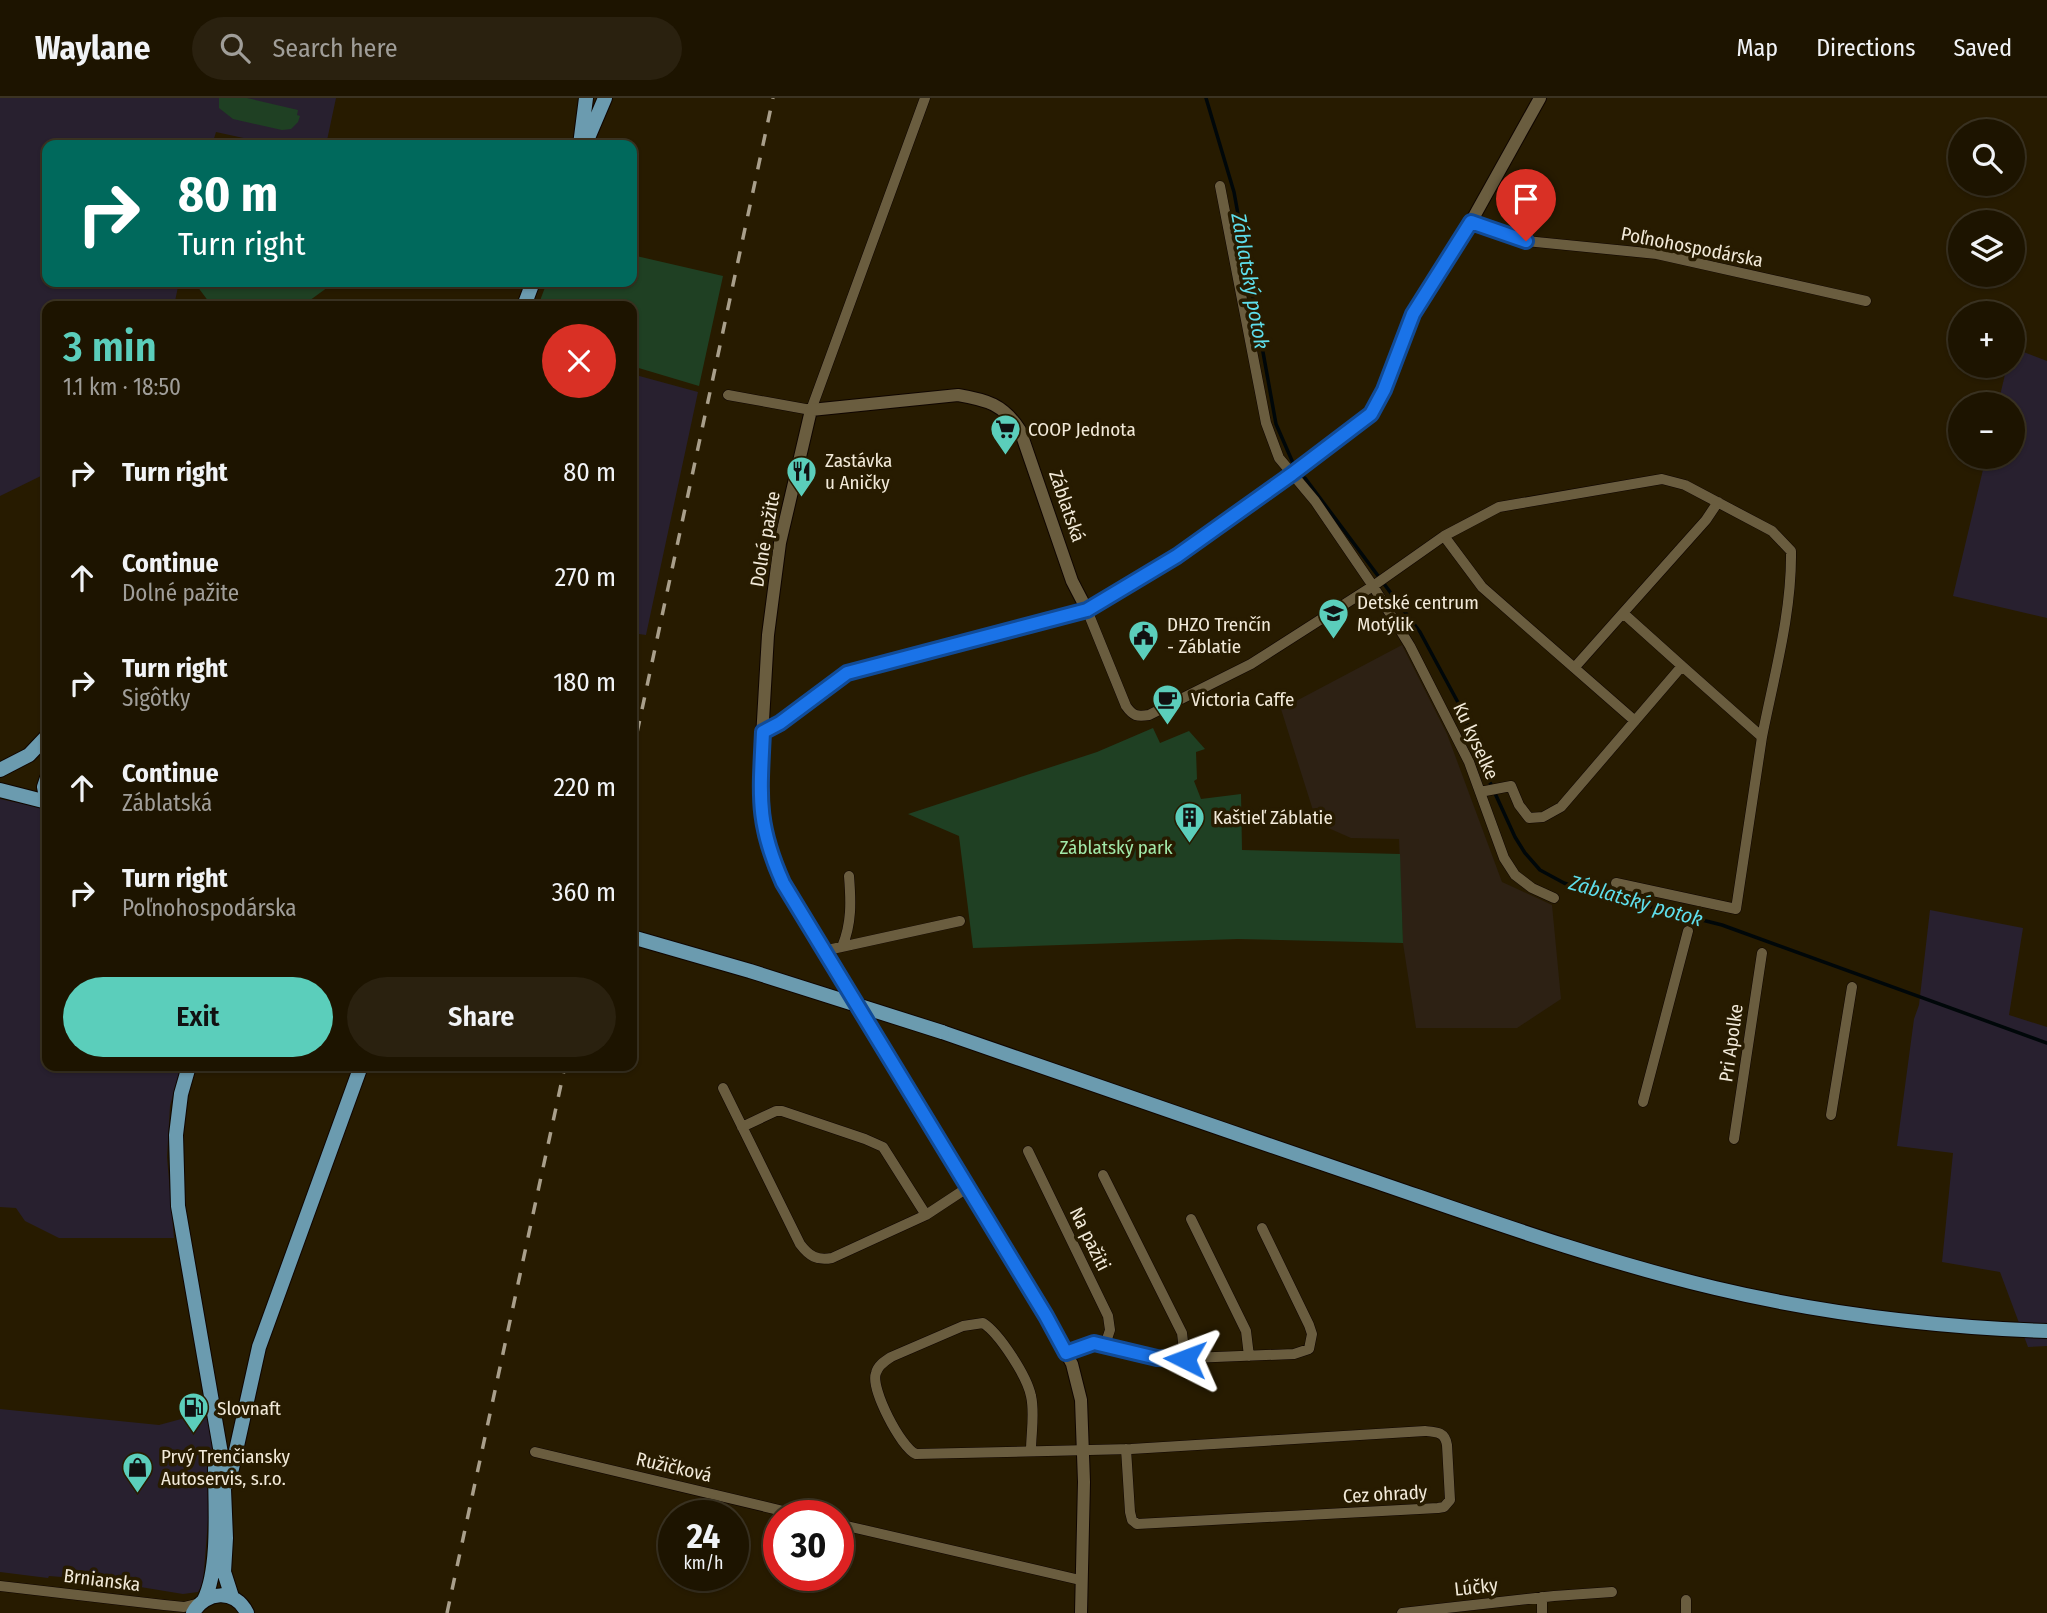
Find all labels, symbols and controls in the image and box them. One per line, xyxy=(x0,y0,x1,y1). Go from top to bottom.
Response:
search box xyxy=(192,17,682,80)
text: Waylane xyxy=(35,28,150,68)
icon: search xyxy=(216,29,254,67)
text: Search here xyxy=(272,33,398,64)
text: Map xyxy=(1737,34,1778,62)
text: Directions xyxy=(1816,34,1915,62)
text: Saved xyxy=(1953,34,2012,62)
map controls xyxy=(1948,119,2025,469)
button: search xyxy=(1948,119,2025,196)
text: 80 m xyxy=(178,165,278,224)
icon: right xyxy=(63,168,154,259)
pin xyxy=(1496,169,1556,241)
icon: arrive xyxy=(1507,180,1545,218)
water label: Záblatský potok xyxy=(1225,210,1275,351)
button: layers xyxy=(1948,210,2025,287)
street label: Poľnohospodárska xyxy=(1619,222,1765,272)
text: Turn right xyxy=(178,225,305,263)
button: + xyxy=(1948,301,2025,378)
text: 3 min xyxy=(63,322,157,372)
button: close xyxy=(542,324,616,398)
text: 1.1 km · 18:50 xyxy=(63,373,181,401)
button: − xyxy=(1948,392,2025,469)
supermarket icon: COOP Jednota xyxy=(988,412,1022,456)
place label: COOP Jednota xyxy=(1028,418,1136,441)
place label: Zastávka u Aničky xyxy=(825,449,892,494)
icon: right xyxy=(63,454,101,492)
restaurant icon: Zastávka u Aničky xyxy=(785,454,819,498)
text: Turn right xyxy=(122,457,228,488)
text: 80 m xyxy=(563,457,616,488)
street label: Záblatská xyxy=(1044,467,1090,545)
street label: Dolné pažite xyxy=(745,489,785,589)
text: Continue xyxy=(122,548,219,579)
icon: ahead xyxy=(63,559,101,597)
text: 270 m xyxy=(555,562,616,593)
text: Dolné pažite xyxy=(122,579,239,607)
place label: Detské centrum Motýlik xyxy=(1357,591,1479,636)
school or university icon: Detské centrum Motýlik xyxy=(1317,596,1351,640)
place label: DHZO Trenčín - Záblatie xyxy=(1167,613,1271,658)
public building icon: DHZO Trenčín - Záblatie xyxy=(1127,618,1161,662)
text: Turn right xyxy=(122,653,228,684)
icon: right xyxy=(63,664,101,702)
text: 180 m xyxy=(553,667,616,698)
cafe icon: Victoria Caffe xyxy=(1151,682,1185,726)
text: Sigôtky xyxy=(122,684,190,712)
place label: Victoria Caffe xyxy=(1191,688,1294,711)
street label: Ku kyselke xyxy=(1448,699,1504,783)
text: Continue xyxy=(122,758,219,789)
icon: ahead xyxy=(63,769,101,807)
text: 220 m xyxy=(553,772,616,803)
text: Záblatská xyxy=(122,789,212,817)
building icon: Kaštieľ Záblatie xyxy=(1173,800,1207,844)
place label: Kaštieľ Záblatie xyxy=(1213,806,1333,829)
park label: Záblatský park xyxy=(1059,836,1173,859)
text: Turn right xyxy=(122,863,228,894)
water label: Záblatský potok xyxy=(1565,869,1706,932)
icon: right xyxy=(63,874,101,912)
text: 360 m xyxy=(552,877,616,908)
text: Poľnohospodárska xyxy=(122,894,297,922)
button: Exit xyxy=(63,977,333,1057)
button: Share xyxy=(347,977,616,1057)
street label: Pri Apolke xyxy=(1714,1002,1748,1084)
street label: Na pažiti xyxy=(1065,1203,1115,1275)
position arrow xyxy=(1148,1322,1222,1396)
fuel station icon: Slovnaft xyxy=(177,1391,211,1435)
place label: Slovnaft xyxy=(217,1397,282,1420)
place label: Prvý Trenčiansky Autoservis, s.r.o. xyxy=(161,1445,291,1490)
street label: Ružičková xyxy=(634,1447,714,1487)
shop icon: Prvý Trenčiansky Autoservis, s.r.o. xyxy=(121,1450,155,1494)
street label: Cez ohrady xyxy=(1342,1480,1428,1508)
speed limit sign: 30 xyxy=(763,1500,854,1591)
text: 24 xyxy=(687,1515,720,1557)
text: km/h xyxy=(683,1552,724,1574)
street label: Brnianska xyxy=(62,1564,142,1596)
street label: Lúčky xyxy=(1453,1573,1499,1601)

